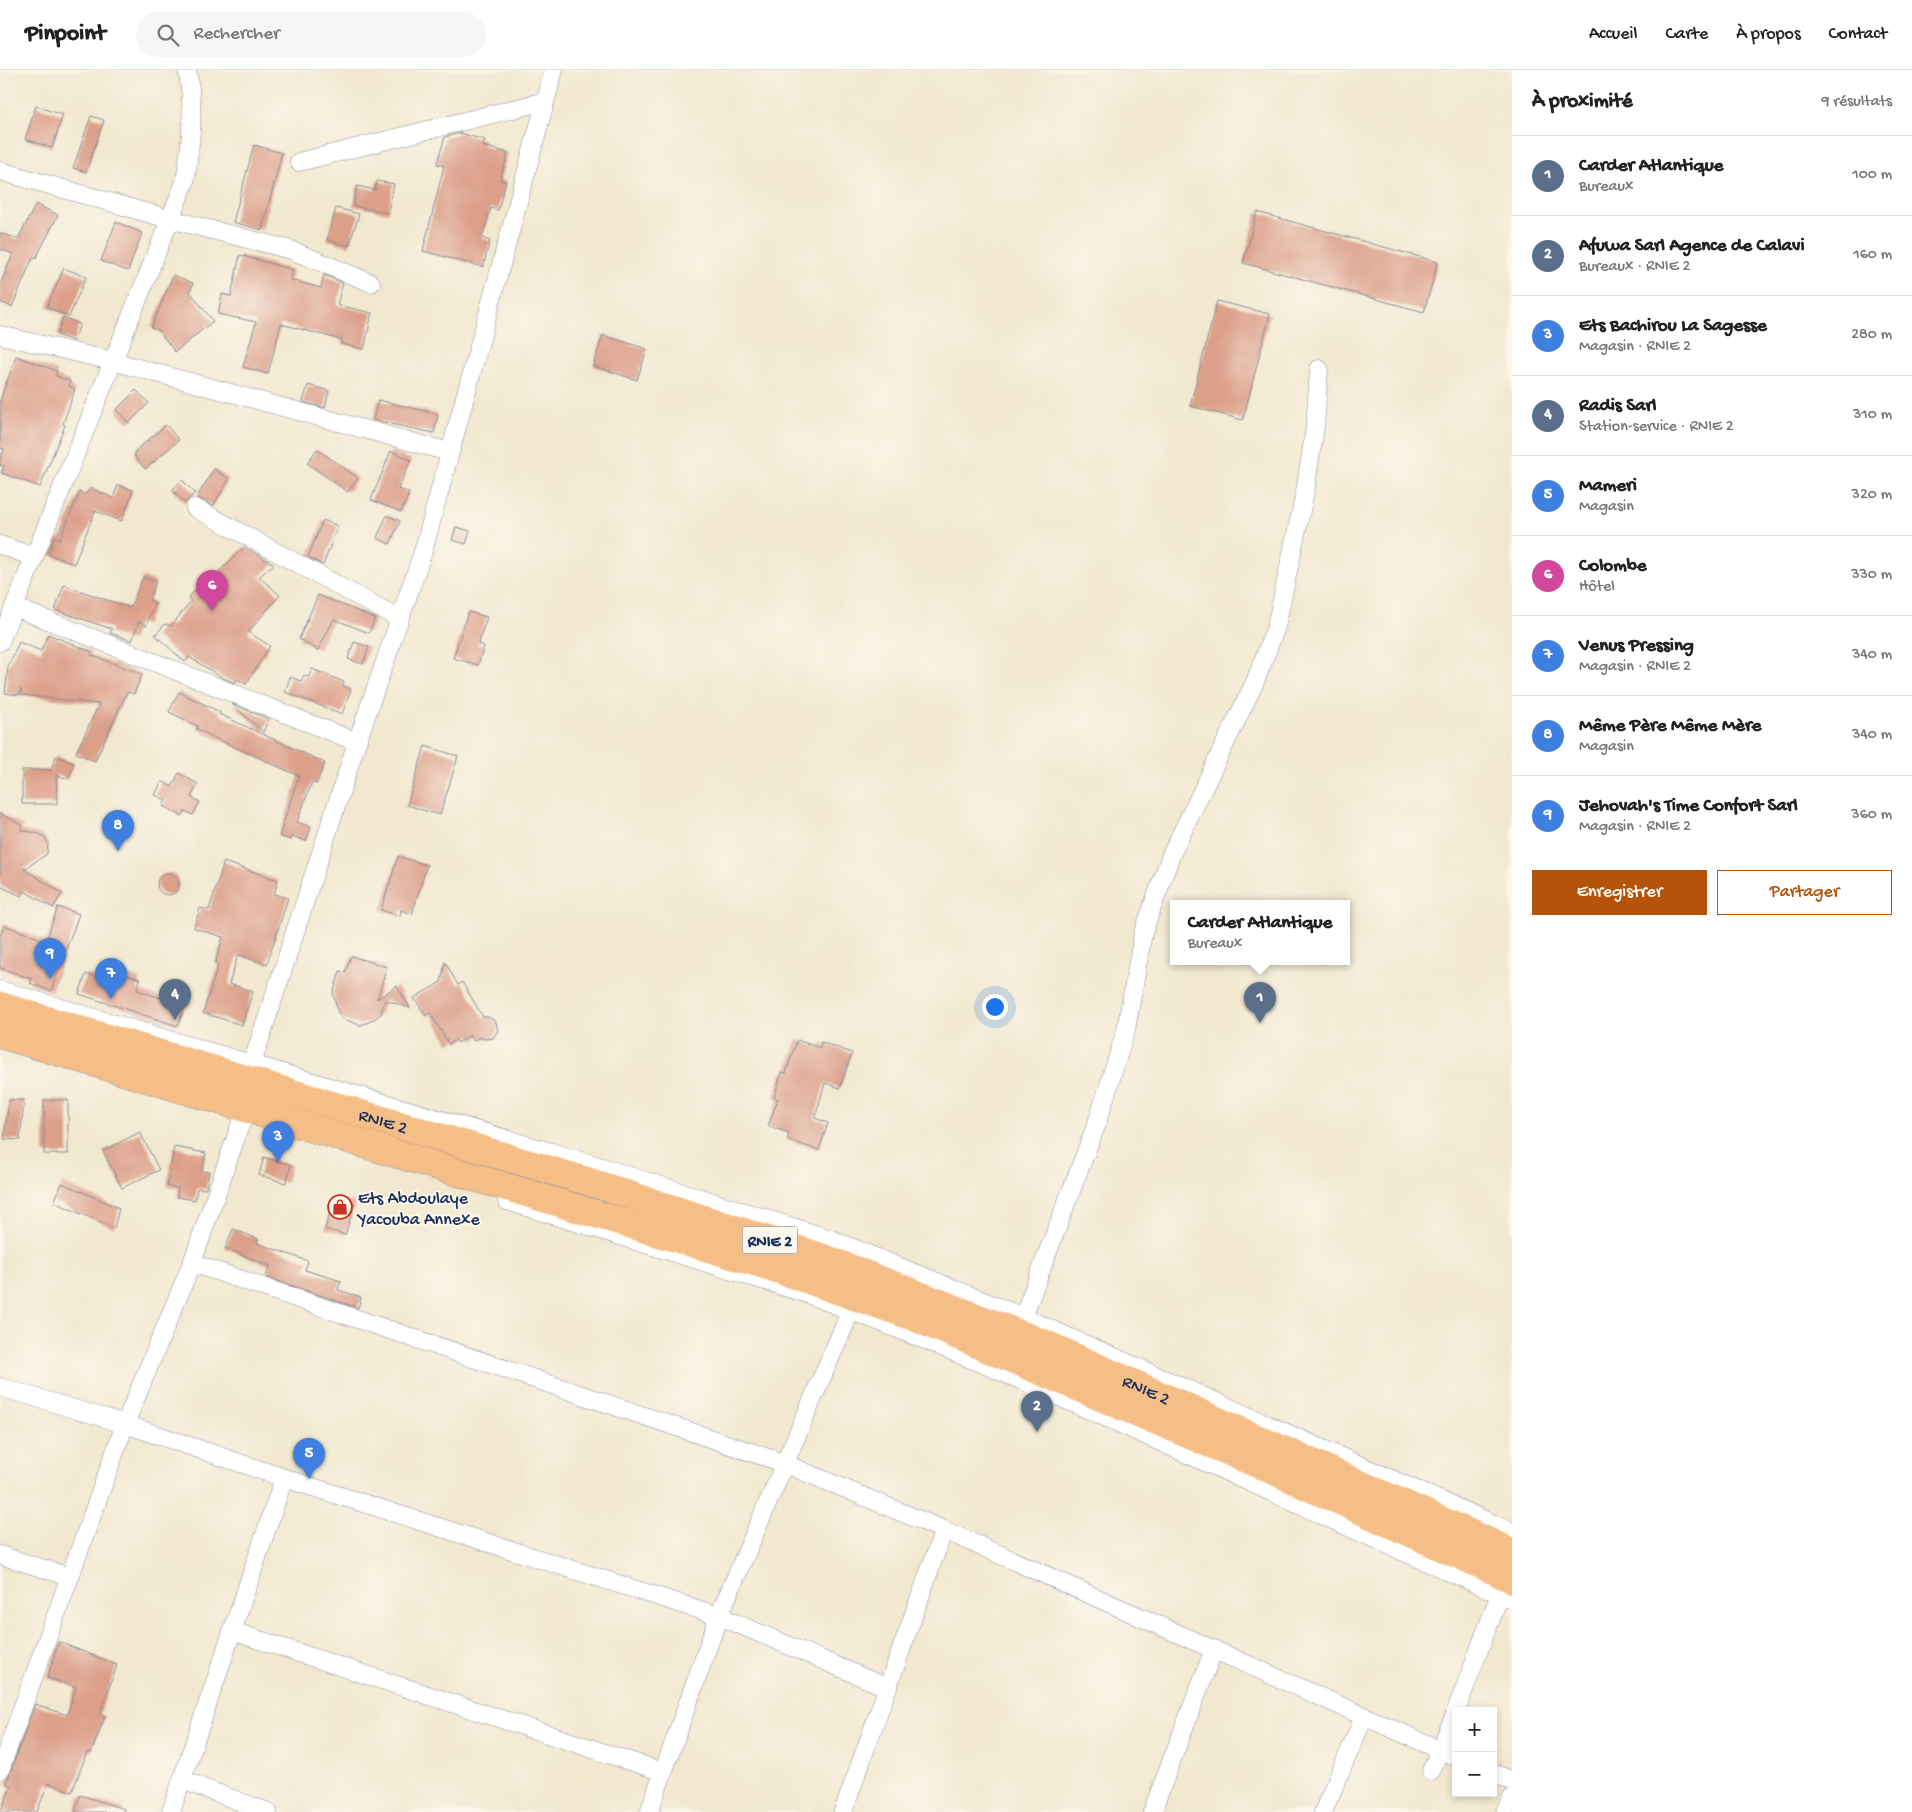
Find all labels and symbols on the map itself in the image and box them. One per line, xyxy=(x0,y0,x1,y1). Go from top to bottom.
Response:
pin: 6 xyxy=(196,570,228,611)
pin: 8 xyxy=(102,810,134,851)
pin: 9 xyxy=(34,938,66,979)
pin: 7 xyxy=(95,958,127,999)
pin: 4 xyxy=(159,979,191,1020)
pin: 1 xyxy=(1244,982,1276,1023)
your location xyxy=(982,994,1008,1020)
street label: RNIE 2 xyxy=(356,1106,410,1140)
pin: 3 xyxy=(262,1121,294,1162)
place label: Ets Abdoulaye Yacouba Annexe xyxy=(356,1189,480,1231)
shop icon: Ets Abdoulaye Yacouba Annexe xyxy=(327,1194,353,1220)
road number: RNIE 2 xyxy=(742,1226,798,1254)
street label: RNIE 2 xyxy=(1119,1372,1173,1411)
pin: 2 xyxy=(1021,1391,1053,1432)
pin: 5 xyxy=(293,1438,325,1479)

